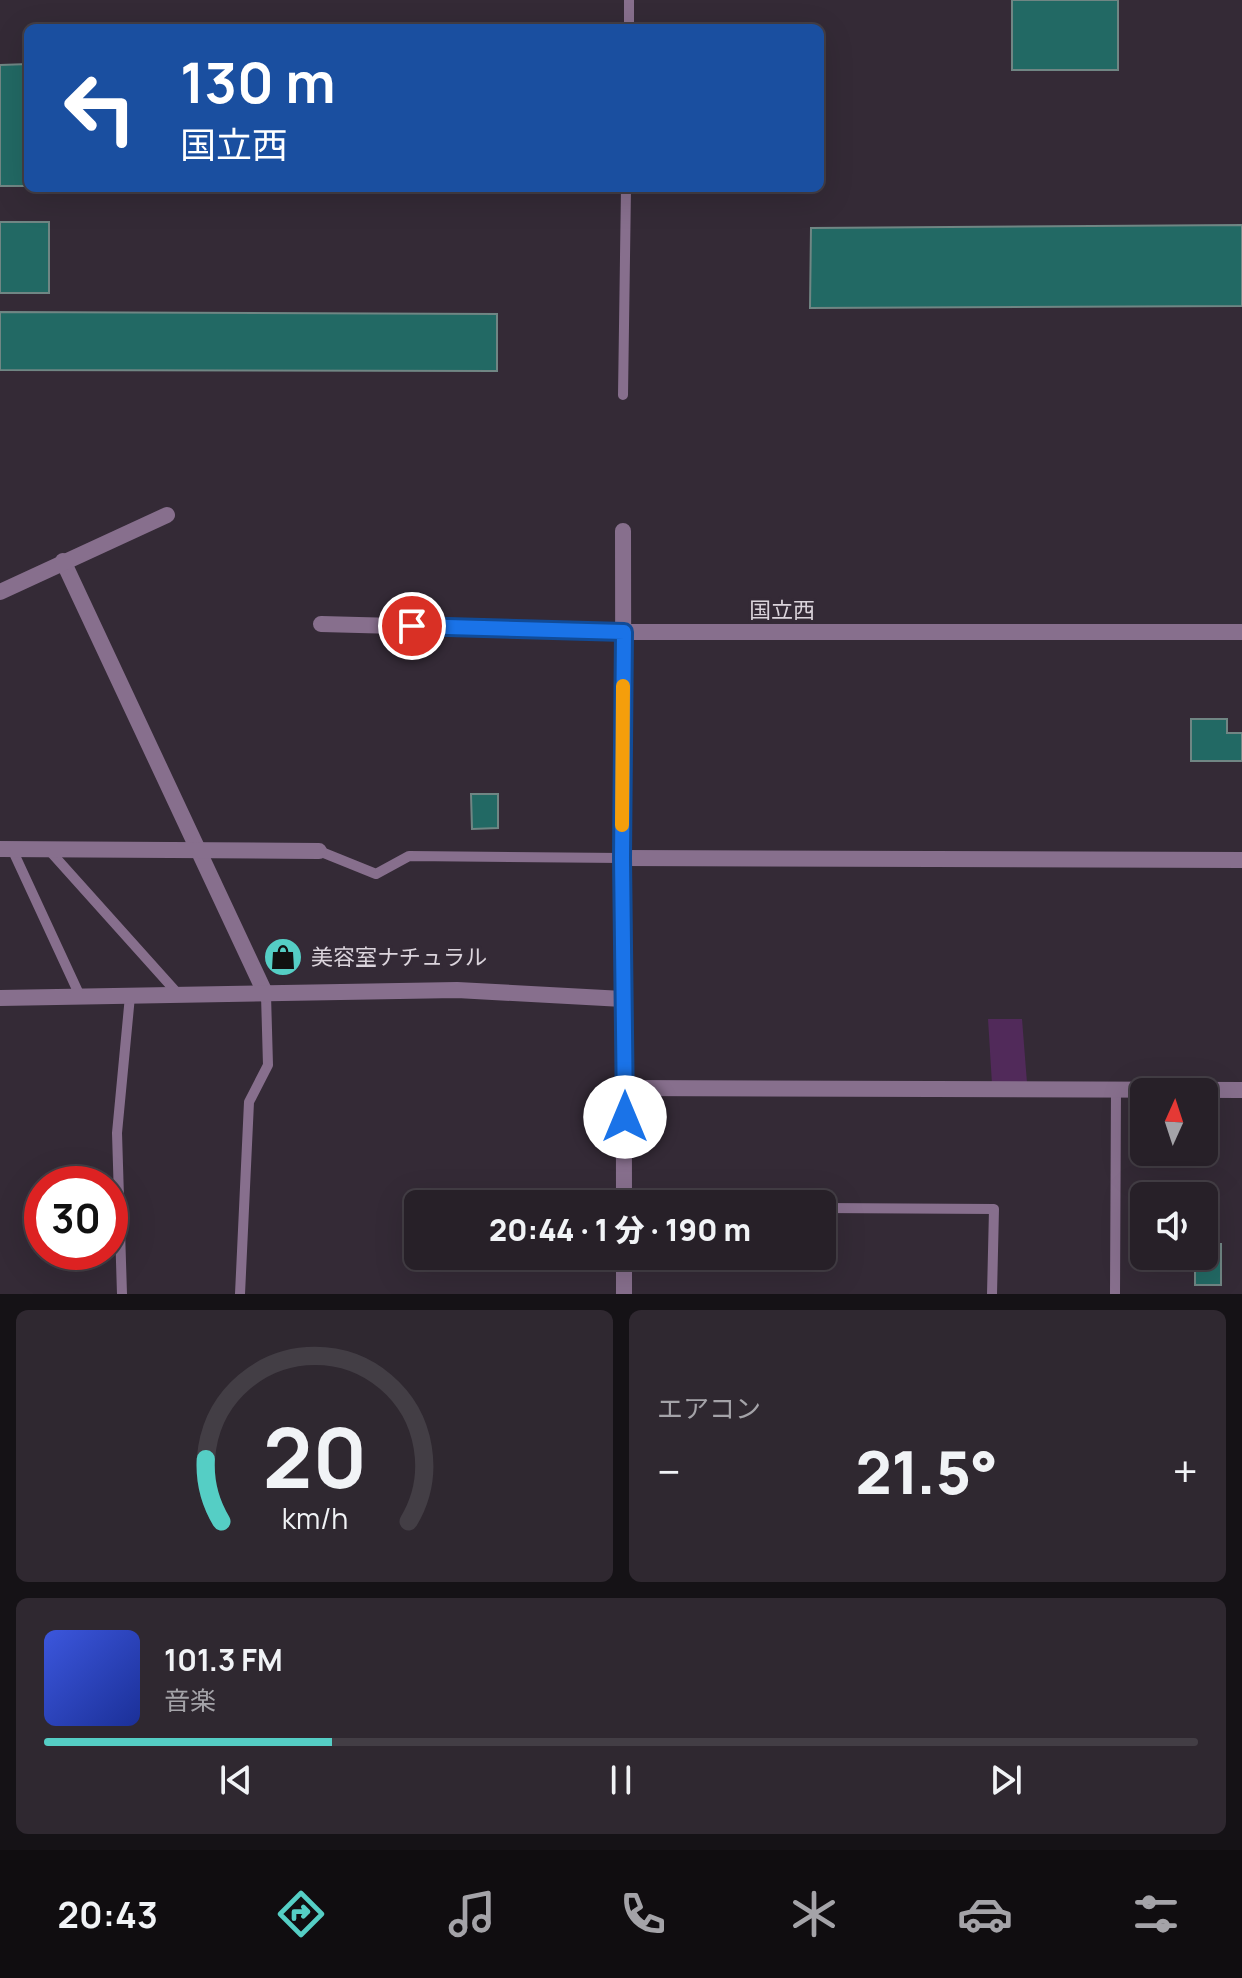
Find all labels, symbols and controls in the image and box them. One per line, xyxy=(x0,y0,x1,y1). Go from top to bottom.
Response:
text: 130 m xyxy=(180,43,336,120)
icon: left xyxy=(48,56,152,160)
text: 国立西 xyxy=(180,120,288,169)
pin xyxy=(378,592,446,660)
street label: 国立西 xyxy=(749,595,815,625)
icon: arrive xyxy=(390,604,434,648)
shop icon: 美容室ナチュラル xyxy=(262,936,304,978)
place label: 美容室ナチュラル xyxy=(311,942,487,972)
position arrow xyxy=(583,1075,667,1159)
north arrow xyxy=(1130,1078,1218,1166)
map controls xyxy=(1130,1078,1218,1270)
speed limit sign: 30 xyxy=(24,1166,128,1270)
button: sound xyxy=(1130,1182,1218,1270)
text: 20:44 · 1 分 · 190 m xyxy=(489,1209,751,1250)
text: エアコン xyxy=(657,1390,761,1426)
text: 20 xyxy=(262,1399,367,1513)
text: 21.5° xyxy=(855,1430,998,1512)
text: − xyxy=(657,1441,681,1501)
text: + xyxy=(1173,1441,1198,1501)
text: km/h xyxy=(281,1499,348,1538)
text: 101.3 FM xyxy=(164,1639,283,1680)
text: 音楽 xyxy=(164,1682,216,1718)
icon: previous xyxy=(214,1758,258,1802)
icon: pause xyxy=(599,1758,643,1802)
icon: next xyxy=(984,1758,1028,1802)
icon: directions xyxy=(273,1886,329,1942)
icon: music xyxy=(444,1886,500,1942)
icon: phone xyxy=(615,1886,671,1942)
icon: climate xyxy=(786,1886,842,1942)
icon: car xyxy=(957,1886,1013,1942)
icon: filters xyxy=(1128,1886,1184,1942)
text: 20:43 xyxy=(58,1890,158,1939)

